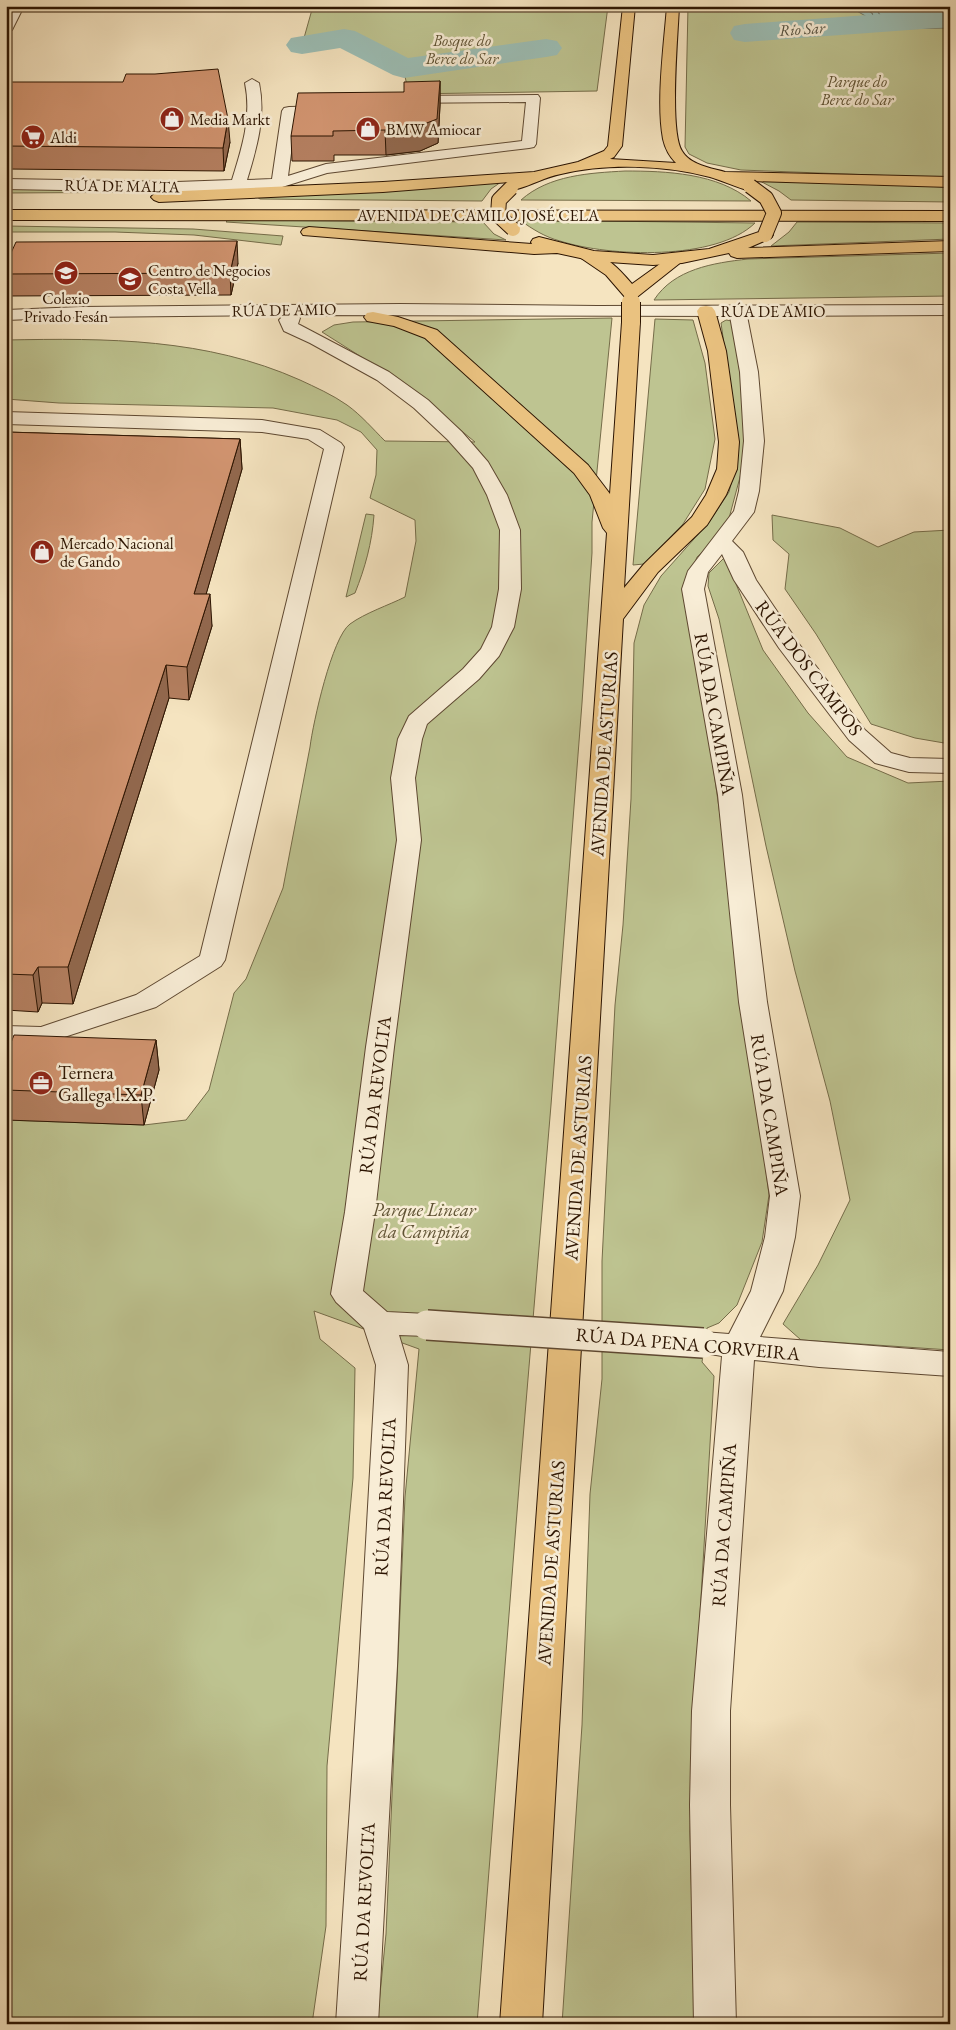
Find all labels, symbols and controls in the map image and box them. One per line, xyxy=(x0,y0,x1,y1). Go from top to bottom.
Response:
water label: Río Sar xyxy=(778,17,826,41)
park label: Bosque do Berce do Sar xyxy=(425,30,499,69)
park label: Parque do Berce do Sar xyxy=(820,71,894,110)
shop icon: Media Markt xyxy=(159,106,185,132)
place label: Media Markt xyxy=(190,109,270,130)
shop icon: BMW Amiocar xyxy=(355,116,381,142)
place label: BMW Amiocar xyxy=(386,119,482,140)
supermarket icon: Aldi xyxy=(20,124,46,150)
place label: Aldi xyxy=(49,127,77,148)
street label: RÚA DE MALTA xyxy=(64,174,181,198)
street label: AVENIDA DE CAMILO JOSÉ CELA xyxy=(356,205,600,226)
school or university icon: Colexio Privado Fesán xyxy=(53,260,79,286)
place label: Centro de Negocios Costa Vella xyxy=(148,260,270,299)
school or university icon: Centro de Negocios Costa Vella xyxy=(117,266,143,292)
place label: Colexio Privado Fesán xyxy=(24,288,109,327)
street label: RÚA DE AMIO xyxy=(231,299,337,321)
street label: RÚA DE AMIO xyxy=(721,301,825,322)
place label: Mercado Nacional de Gando xyxy=(60,533,174,572)
shop icon: Mercado Nacional de Gando xyxy=(29,539,55,565)
street label: RÚA DOS CAMPOS xyxy=(750,595,868,741)
street label: RÚA DA CAMPIÑA xyxy=(688,631,742,798)
street label: AVENIDA DE ASTURIAS xyxy=(584,650,624,859)
street label: RÚA DA REVOLTA xyxy=(353,1014,397,1176)
street label: RÚA DA CAMPIÑA xyxy=(745,1032,795,1199)
street label: AVENIDA DE ASTURIAS xyxy=(558,1054,598,1263)
place label: Ternera Gallega l.X.P. xyxy=(58,1060,156,1107)
office icon: Ternera Gallega l.X.P. xyxy=(28,1070,54,1096)
park label: Parque Linear da Campiña xyxy=(372,1197,477,1244)
street label: RÚA DA PENA CORVEIRA xyxy=(575,1322,802,1366)
street label: RÚA DA REVOLTA xyxy=(368,1416,402,1577)
street label: RÚA DA CAMPIÑA xyxy=(706,1441,742,1608)
street label: AVENIDA DE ASTURIAS xyxy=(531,1459,571,1668)
street label: RÚA DA REVOLTA xyxy=(347,1821,381,1982)

